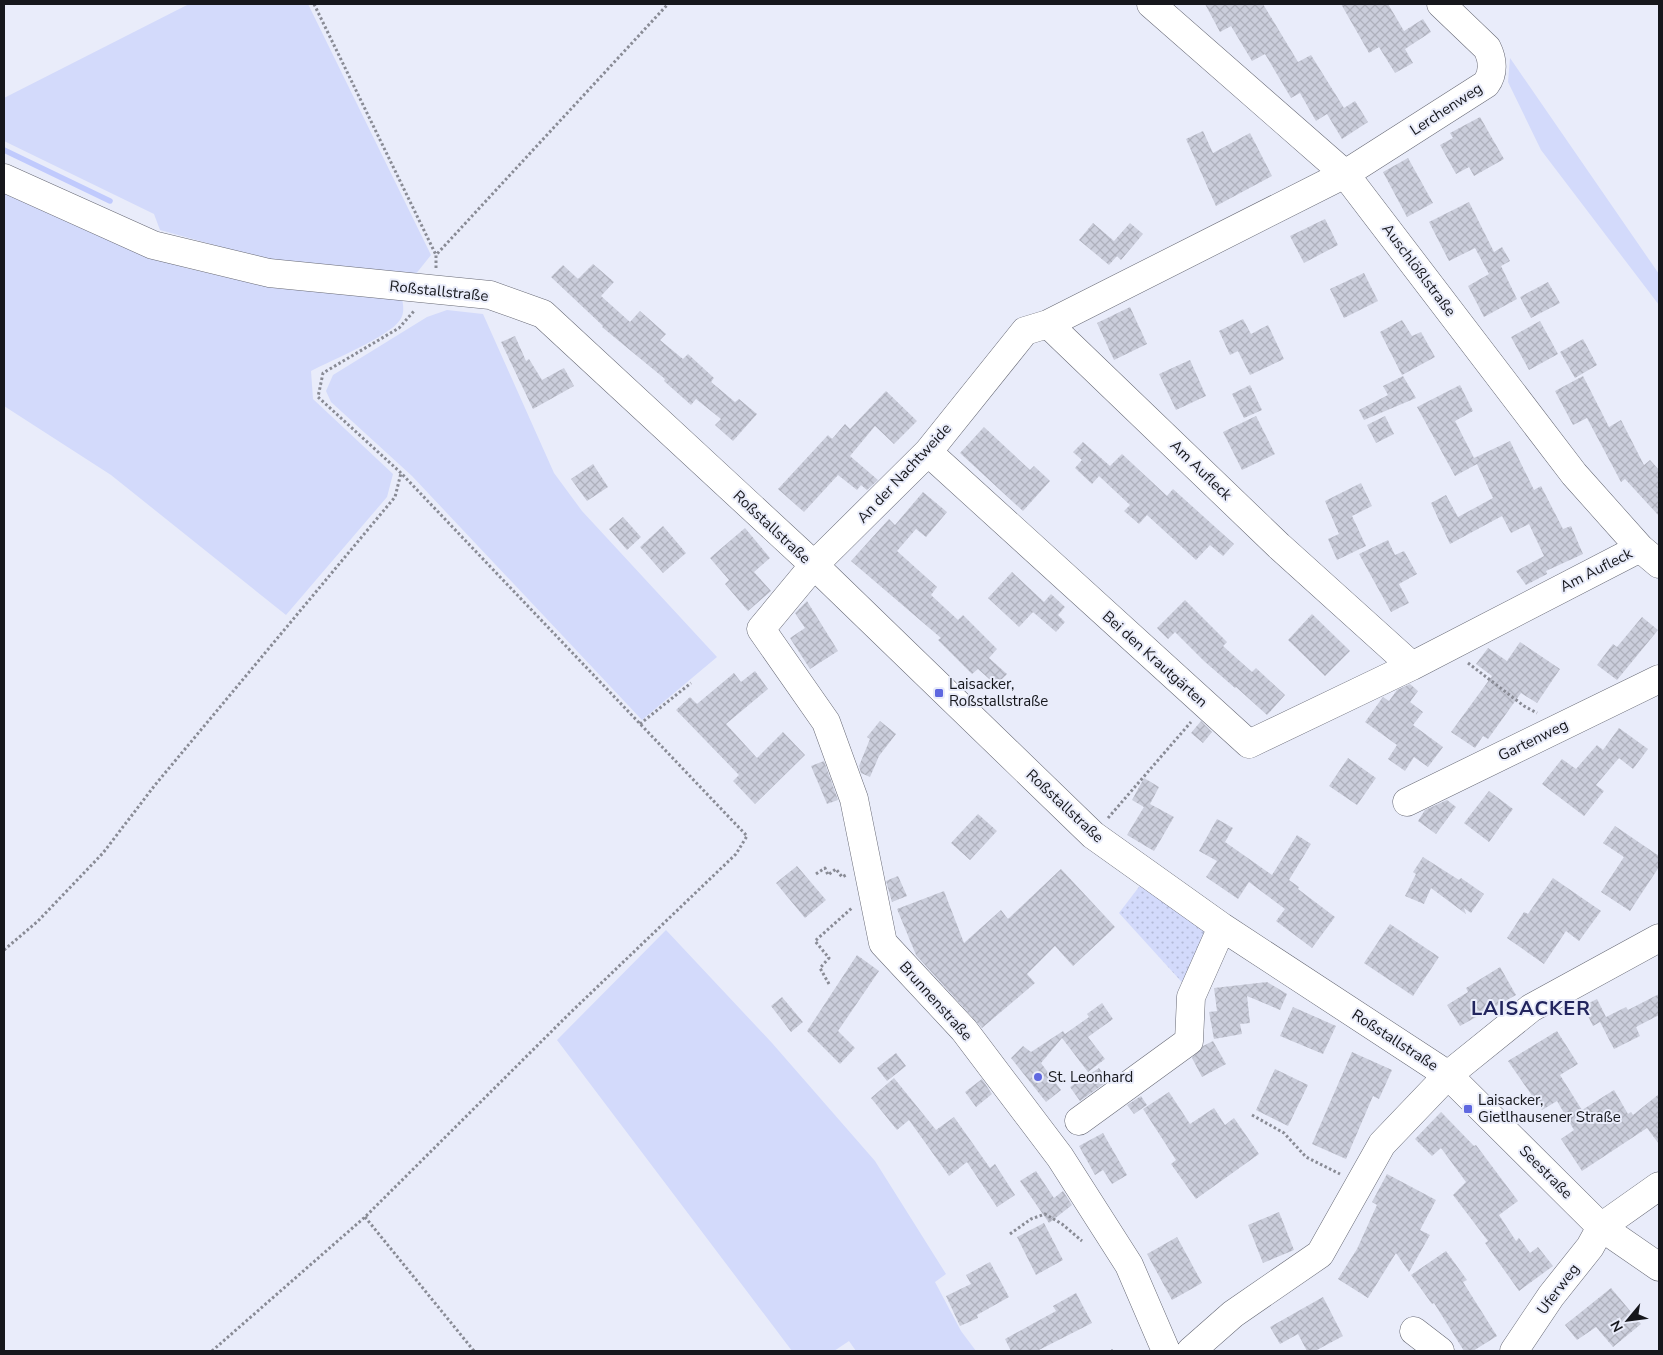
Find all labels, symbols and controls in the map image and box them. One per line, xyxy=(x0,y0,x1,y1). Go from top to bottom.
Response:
street label: Lerchenweg xyxy=(1406,78,1486,140)
street label: Auschlößlstraße xyxy=(1378,220,1460,320)
street label: Roßstallstraße xyxy=(389,276,489,306)
street label: An der Nachtweide xyxy=(852,419,956,527)
street label: Am Aufleck xyxy=(1166,435,1237,505)
street label: Roßstallstraße xyxy=(729,486,815,568)
street label: Am Aufleck xyxy=(1556,543,1636,597)
street label: Bei den Krautgärten xyxy=(1098,606,1212,712)
place label: Laisacker, Roßstallstraße xyxy=(949,674,1048,711)
marker: Laisacker, Roßstallstraße xyxy=(933,687,945,699)
street label: Gartenweg xyxy=(1495,714,1571,766)
street label: Roßstallstraße xyxy=(1022,765,1108,847)
street label: Brunnenstraße xyxy=(895,957,977,1045)
district label: LAISACKER xyxy=(1471,995,1591,1022)
street label: Roßstallstraße xyxy=(1348,1005,1442,1075)
place label: St. Leonhard xyxy=(1048,1067,1133,1087)
marker: St. Leonhard xyxy=(1032,1071,1044,1083)
place label: Laisacker, Gietlhausener Straße xyxy=(1478,1090,1621,1127)
marker: Laisacker, Gietlhausener Straße xyxy=(1462,1103,1474,1115)
street label: Seestraße xyxy=(1515,1141,1577,1203)
street label: Uferweg xyxy=(1532,1260,1584,1318)
north arrow xyxy=(1603,1295,1653,1345)
text: N xyxy=(1606,1317,1628,1335)

